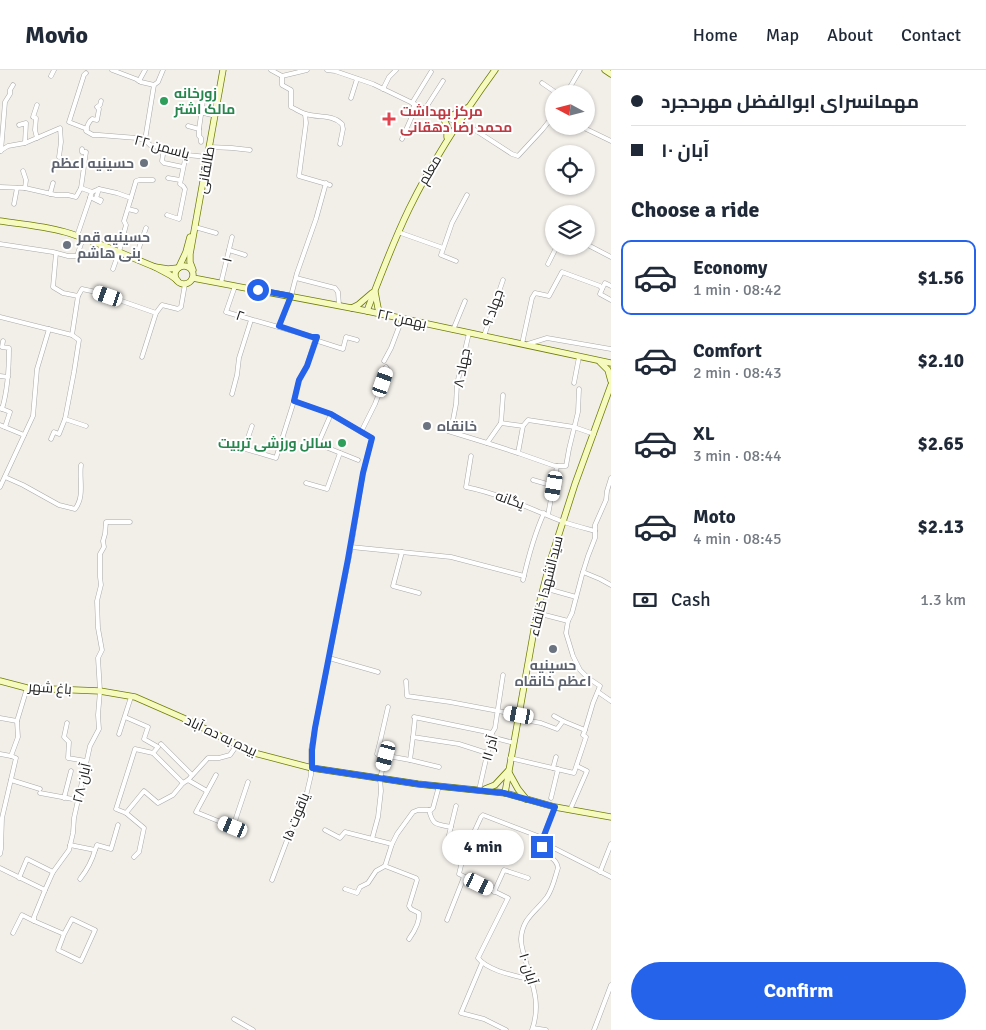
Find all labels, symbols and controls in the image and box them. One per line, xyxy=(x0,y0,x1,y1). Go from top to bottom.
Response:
text: Movio xyxy=(25,20,88,50)
text: Home xyxy=(693,24,738,46)
text: Map xyxy=(766,24,799,46)
text: About xyxy=(827,24,873,46)
text: Contact xyxy=(901,24,961,46)
place label: زورخانه مالک اشتر xyxy=(173,85,235,118)
north arrow xyxy=(545,85,595,135)
map controls xyxy=(545,85,595,255)
text: مهمانسرای ابوالفضل مهرحجرد xyxy=(661,90,919,114)
marker: زورخانه مالک اشتر xyxy=(158,95,170,107)
place label: مرکز بهداشت محمد رضا دهقانی xyxy=(400,103,512,136)
marker: مرکز بهداشت محمد رضا دهقانی xyxy=(382,112,396,126)
street label: یاسمن ۲۲ xyxy=(132,131,192,163)
text: آبان ۱۰ xyxy=(661,139,709,163)
street label: طالقانی xyxy=(193,145,219,195)
button: locate xyxy=(545,145,595,195)
street label: معلم xyxy=(415,152,446,188)
place label: حسینیه اعظم xyxy=(51,155,134,173)
marker: حسینیه اعظم xyxy=(138,157,150,169)
text: Choose a ride xyxy=(631,196,759,223)
button: layers xyxy=(545,205,595,255)
place label: حسینیه قمر بنی هاشم xyxy=(76,229,150,263)
marker: حسینیه قمر بنی هاشم xyxy=(61,239,73,251)
icon: car xyxy=(633,255,678,300)
street label: ۱ xyxy=(218,256,236,264)
text: Economy xyxy=(693,256,767,280)
text: $1.56 xyxy=(918,266,964,290)
route start xyxy=(247,279,269,301)
text: 1 min · 08:42 xyxy=(693,280,782,300)
car xyxy=(91,284,124,308)
street label: جهاد ۹ xyxy=(479,287,507,329)
street label: ۲۲ بهمن xyxy=(376,305,428,333)
street label: ۲ xyxy=(234,307,246,325)
icon: car xyxy=(633,338,678,383)
text: Comfort xyxy=(693,339,762,363)
street label: جهاد ۸ xyxy=(450,347,474,389)
text: $2.10 xyxy=(918,349,964,373)
text: 2 min · 08:43 xyxy=(693,363,782,383)
car xyxy=(371,365,394,399)
place label: خانقاه xyxy=(437,418,477,435)
marker: خانقاه xyxy=(421,420,433,432)
icon: car xyxy=(633,421,678,466)
text: XL xyxy=(693,422,715,446)
text: $2.65 xyxy=(918,432,964,456)
place label: سالن ورزشی تربیت xyxy=(218,435,332,452)
marker: سالن ورزشی تربیت xyxy=(336,437,348,449)
text: 3 min · 08:44 xyxy=(693,446,782,466)
car xyxy=(544,470,563,502)
street label: یگانه xyxy=(493,487,527,513)
icon: car xyxy=(633,504,678,549)
text: Moto xyxy=(693,505,736,529)
text: $2.13 xyxy=(918,515,964,539)
text: 4 min · 08:45 xyxy=(693,529,782,549)
street label: سیدالشهدا خانقاء xyxy=(525,534,567,638)
icon: cash xyxy=(631,586,659,614)
text: Cash xyxy=(671,588,711,612)
text: 1.3 km xyxy=(920,590,966,610)
marker: حسینیه اعظم خانقاه xyxy=(547,643,559,655)
place label: حسینیه اعظم خانقاه xyxy=(515,657,591,691)
street label: باغ شهر xyxy=(27,678,72,698)
car xyxy=(502,705,535,725)
street label: بیده به ده آباد xyxy=(182,712,260,760)
street label: آذر ۱۱ xyxy=(478,733,502,763)
car xyxy=(374,740,397,772)
street label: آبان ۲۸ xyxy=(69,761,95,804)
street label: یاقوت ۱۵ xyxy=(279,790,313,844)
car xyxy=(216,814,249,840)
callout: 4 min xyxy=(442,830,524,864)
route end xyxy=(531,836,553,858)
text: 4 min xyxy=(464,837,502,857)
car xyxy=(462,871,495,897)
street label: آبان ۱۰ xyxy=(515,951,541,987)
button: Confirm xyxy=(631,962,966,1020)

